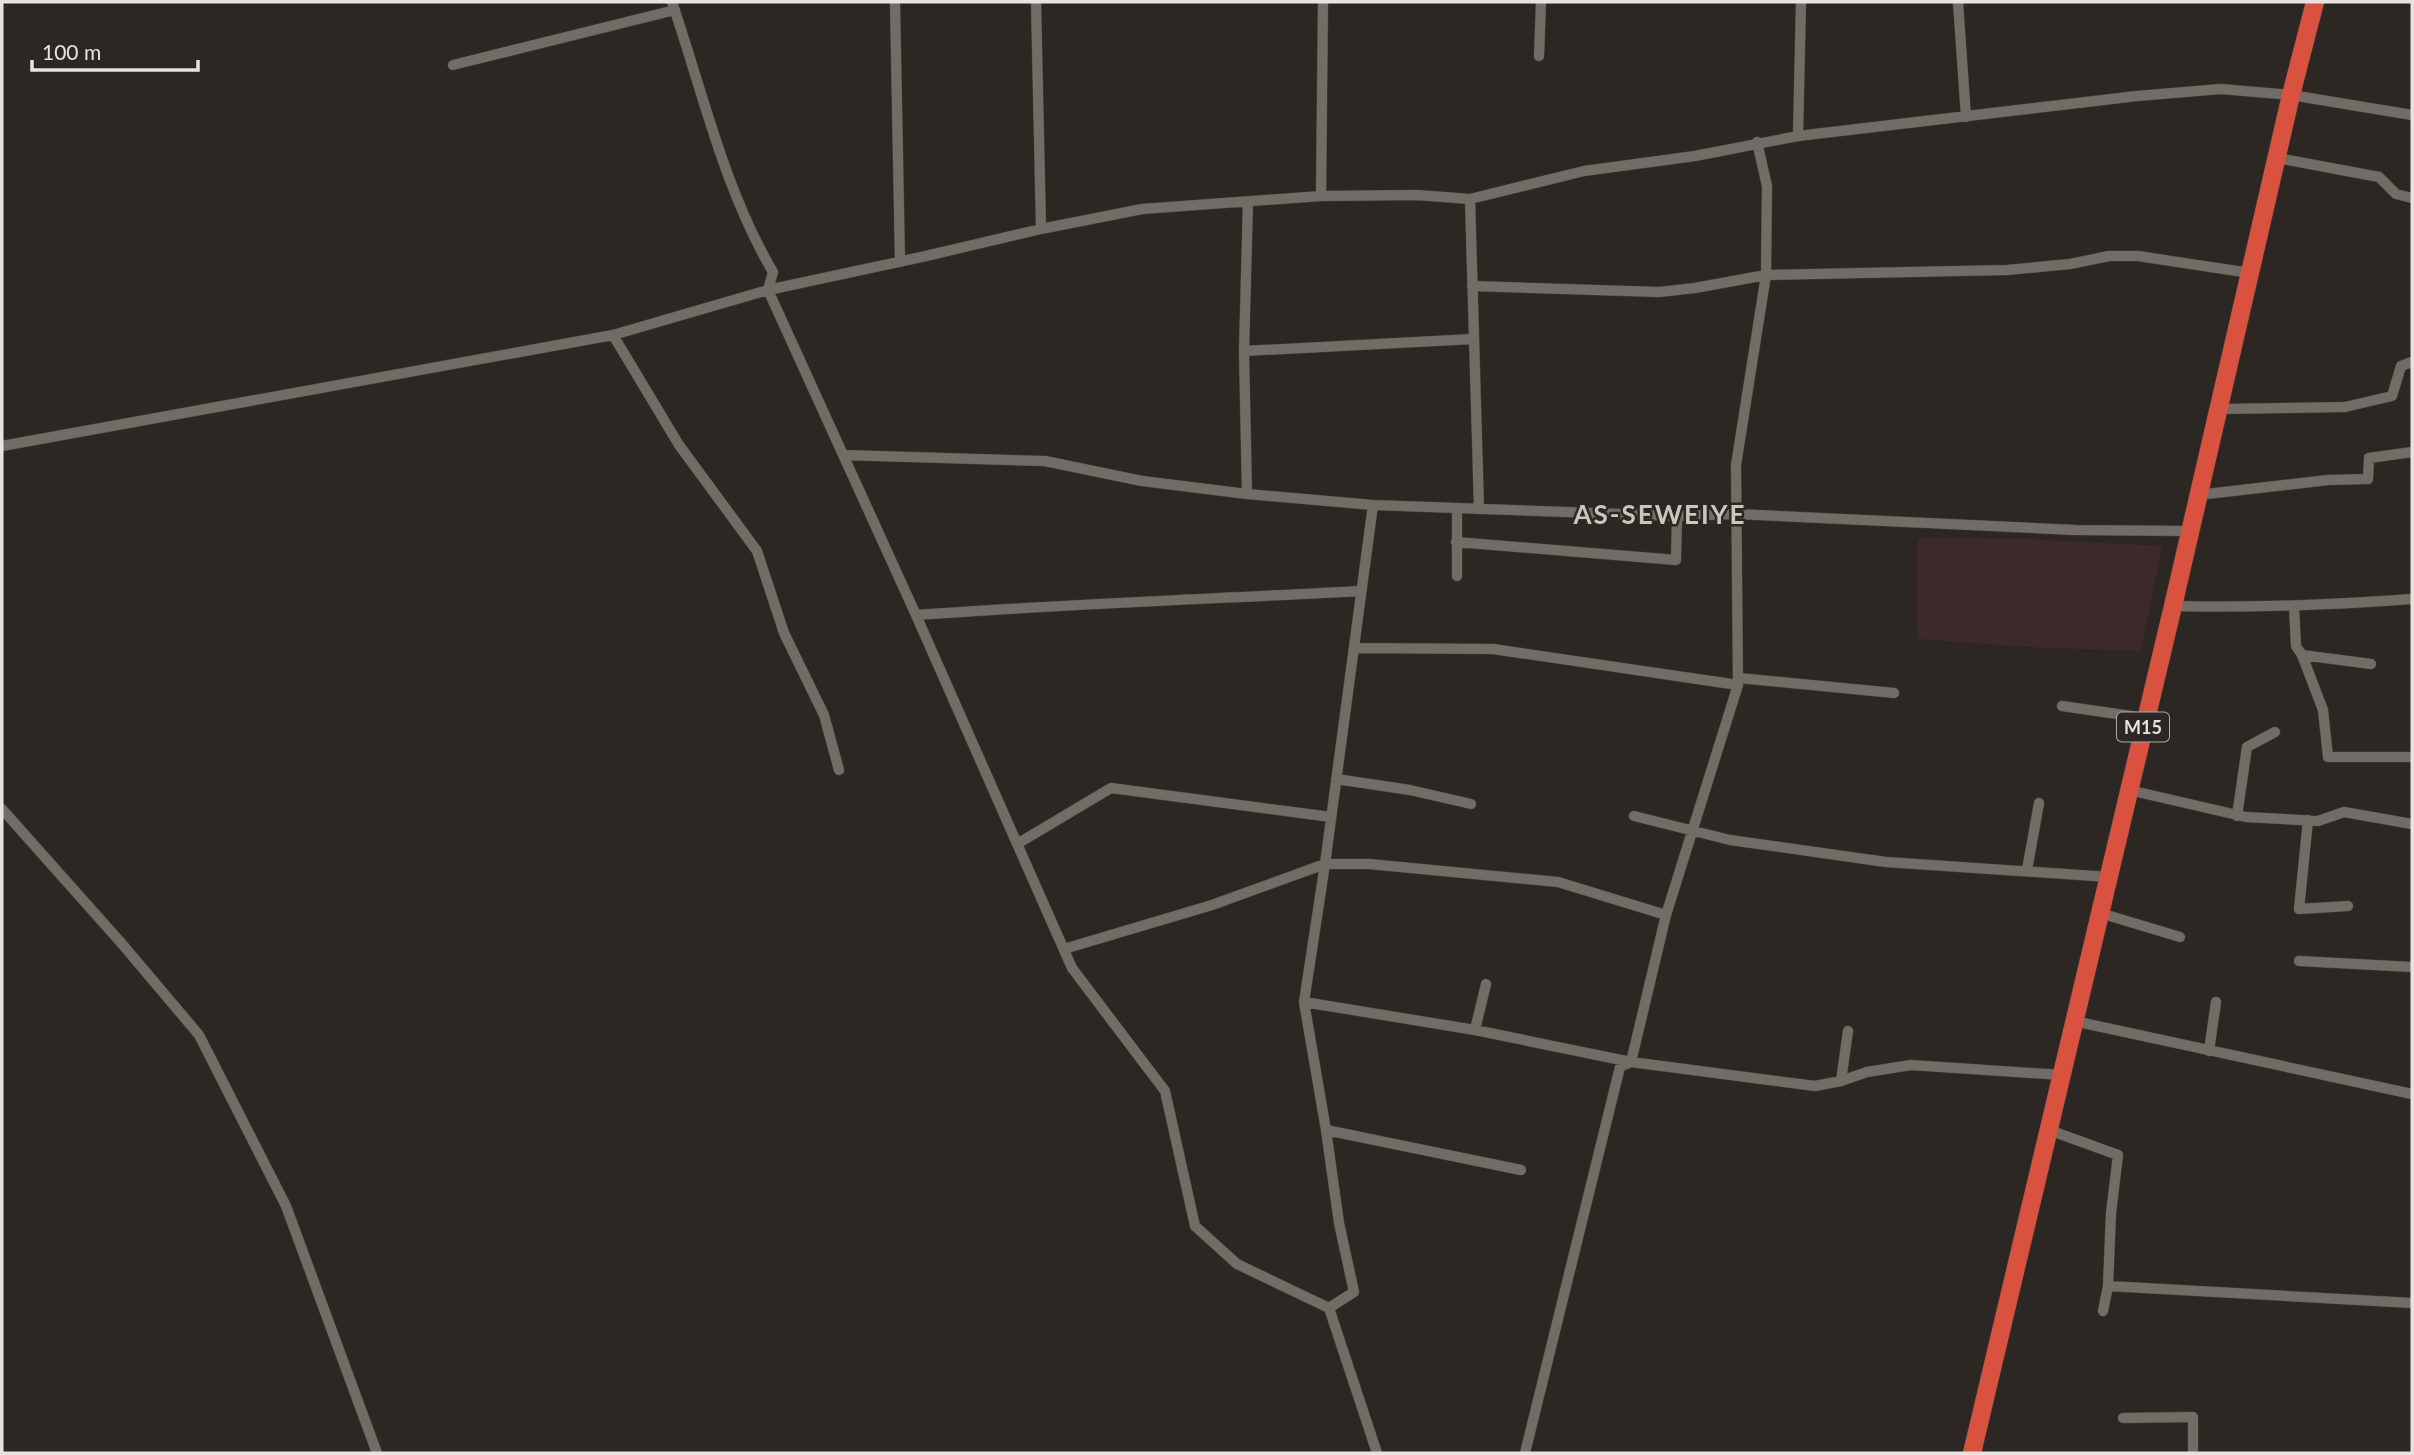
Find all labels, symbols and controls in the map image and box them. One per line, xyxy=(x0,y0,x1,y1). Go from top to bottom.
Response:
scale bar xyxy=(32,28,198,72)
text: 100 m xyxy=(42,39,101,64)
district label: AS-SEWEIYE xyxy=(1572,498,1747,530)
road number: M15 xyxy=(2117,712,2169,742)

